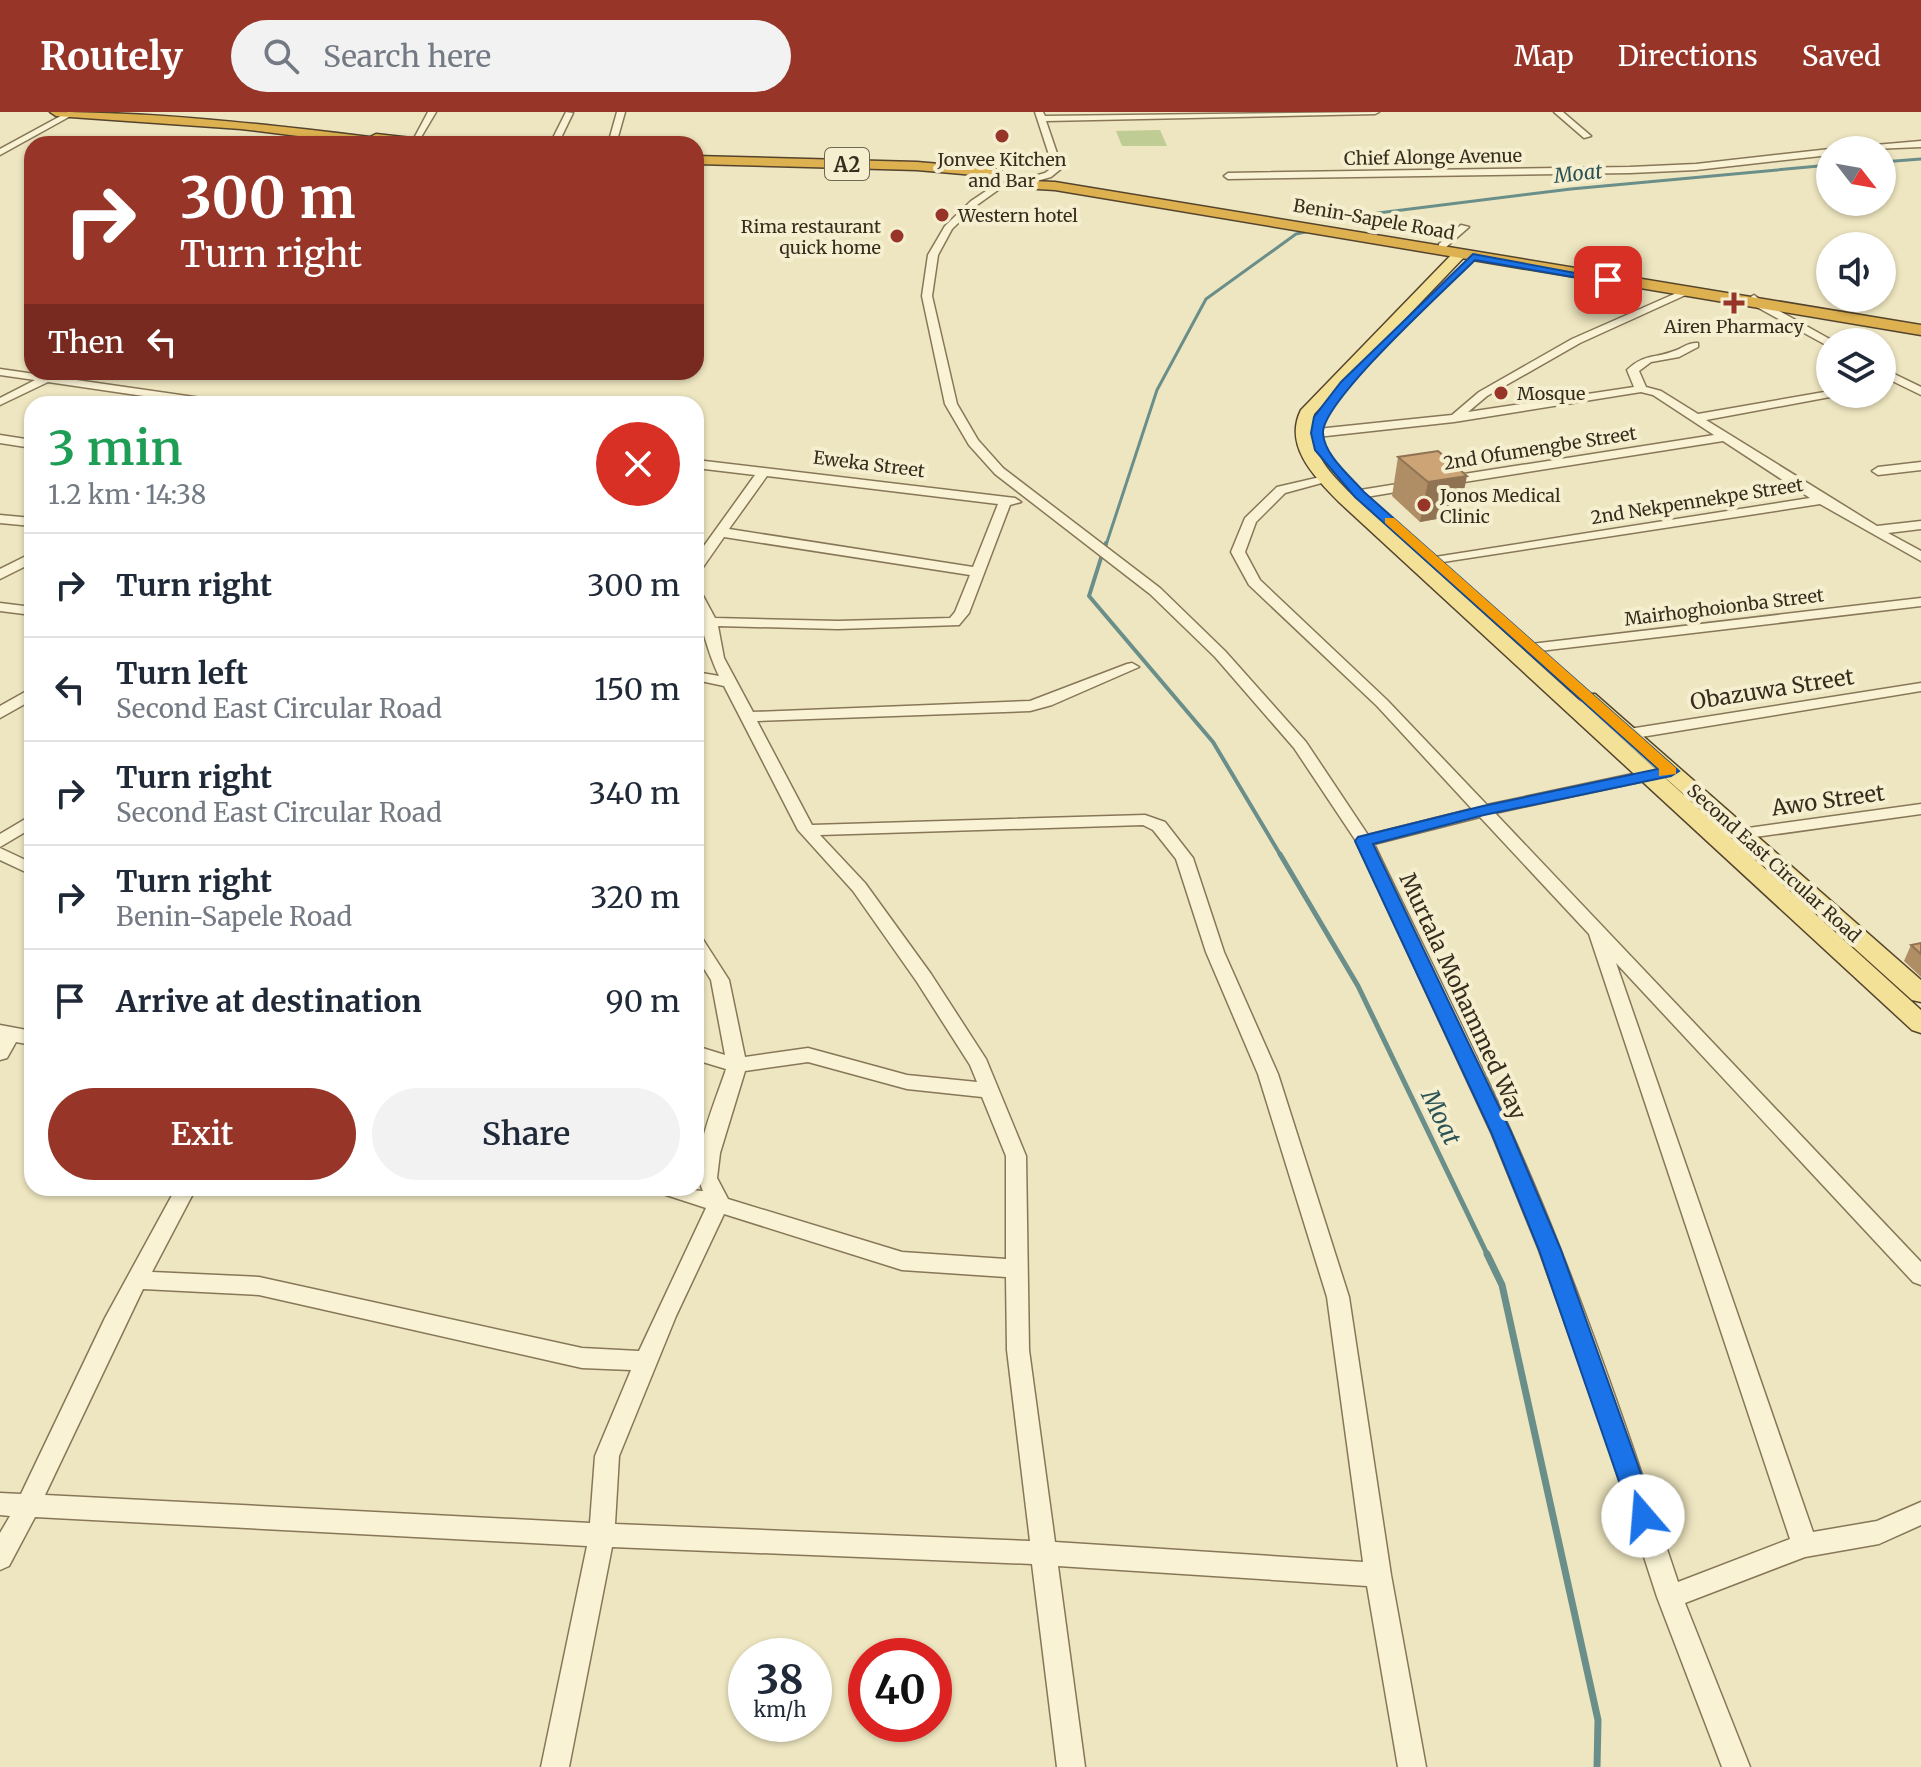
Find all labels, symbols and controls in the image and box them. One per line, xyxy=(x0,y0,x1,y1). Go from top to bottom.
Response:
search box xyxy=(231,20,791,92)
text: Routely xyxy=(40,33,183,80)
icon: search xyxy=(259,34,303,78)
text: Search here xyxy=(323,37,491,75)
text: Map xyxy=(1514,38,1574,74)
text: Directions xyxy=(1618,38,1758,74)
text: Saved xyxy=(1802,38,1881,74)
marker: Jonvee Kitchen and Bar xyxy=(993,127,1011,145)
north arrow xyxy=(1816,136,1896,216)
map controls xyxy=(1816,136,1896,408)
street label: Chief Alonge Avenue xyxy=(1344,144,1522,170)
road number: A2 xyxy=(825,148,869,180)
place label: Jonvee Kitchen and Bar xyxy=(937,148,1067,192)
water label: Moat xyxy=(1552,158,1603,188)
text: 300 m xyxy=(180,163,356,233)
icon: right xyxy=(48,168,152,272)
street label: Benin-Sapele Road xyxy=(1291,193,1457,245)
place label: Western hotel xyxy=(957,204,1078,227)
marker: Western hotel xyxy=(933,206,951,224)
place label: Rima restaurant quick home xyxy=(741,215,881,259)
marker: Rima restaurant quick home xyxy=(888,227,906,245)
text: Turn right xyxy=(180,232,362,277)
button: sound xyxy=(1816,232,1896,312)
pin xyxy=(1574,246,1642,314)
icon: arrive xyxy=(1586,258,1630,302)
marker: Airen Pharmacy xyxy=(1725,294,1743,312)
place label: Airen Pharmacy xyxy=(1663,315,1805,338)
icon: left xyxy=(140,320,184,364)
text: Then xyxy=(48,323,124,361)
button: layers xyxy=(1816,328,1896,408)
place label: Mosque xyxy=(1517,382,1585,405)
marker: Mosque xyxy=(1492,384,1510,402)
text: 3 min xyxy=(48,418,183,478)
street label: 2nd Ofumengbe Street xyxy=(1442,421,1638,475)
button: close xyxy=(596,422,680,506)
street label: Eweka Street xyxy=(812,446,926,482)
street label: 2nd Nekpennekpe Street xyxy=(1589,473,1805,529)
text: 1.2 km · 14:38 xyxy=(48,478,206,511)
place label: Jonos Medical Clinic xyxy=(1439,484,1561,528)
marker: Jonos Medical Clinic xyxy=(1415,496,1433,514)
icon: right xyxy=(48,563,92,607)
text: Turn right xyxy=(116,566,272,604)
text: 300 m xyxy=(587,566,680,604)
street label: Mairhoghoionba Street xyxy=(1623,583,1825,631)
text: Turn left xyxy=(116,654,248,692)
street label: Obazuwa Street xyxy=(1688,662,1856,716)
icon: left xyxy=(48,667,92,711)
text: 150 m xyxy=(594,670,680,708)
text: Second East Circular Road xyxy=(116,692,442,725)
text: Turn right xyxy=(116,758,272,796)
icon: right xyxy=(48,771,92,815)
text: 340 m xyxy=(589,774,680,812)
street label: Awo Street xyxy=(1769,778,1887,822)
street label: Second East Circular Road xyxy=(1682,779,1866,947)
text: Second East Circular Road xyxy=(116,796,442,829)
text: Turn right xyxy=(116,862,272,900)
street label: Murtala Mohammed Way xyxy=(1393,868,1533,1124)
icon: right xyxy=(48,875,92,919)
text: 320 m xyxy=(590,878,680,916)
text: Benin-Sapele Road xyxy=(116,900,352,933)
icon: arrive xyxy=(48,979,92,1023)
text: Arrive at destination xyxy=(116,982,422,1020)
text: 90 m xyxy=(606,982,680,1020)
water label: Moat xyxy=(1414,1083,1468,1150)
button: Exit xyxy=(48,1088,356,1180)
button: Share xyxy=(372,1088,680,1180)
position arrow xyxy=(1601,1474,1685,1558)
speed limit sign: 40 xyxy=(848,1638,952,1742)
text: 38 xyxy=(756,1655,804,1705)
text: km/h xyxy=(754,1697,806,1722)

